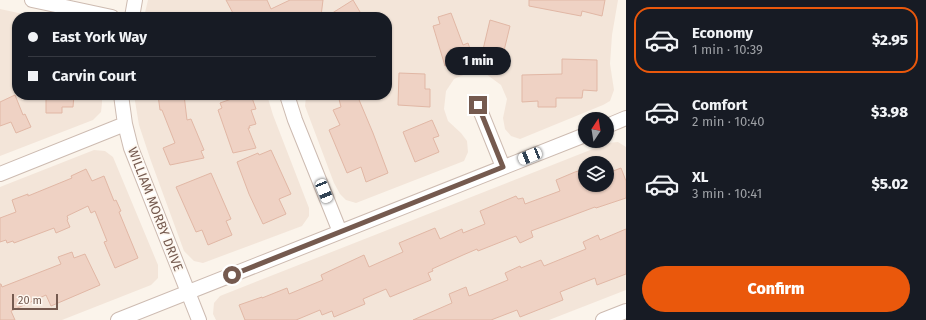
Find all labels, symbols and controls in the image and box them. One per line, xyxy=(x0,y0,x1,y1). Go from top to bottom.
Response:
icon: car xyxy=(644,22,680,58)
text: Economy xyxy=(692,24,753,42)
text: East York Way xyxy=(52,28,147,46)
text: $2.95 xyxy=(872,31,908,49)
text: 1 min · 10:39 xyxy=(692,42,763,57)
callout: 1 min xyxy=(445,47,511,75)
text: 1 min xyxy=(462,53,494,68)
text: Carvin Court xyxy=(52,67,136,85)
icon: car xyxy=(644,94,680,130)
route end xyxy=(469,96,487,114)
text: Comfort xyxy=(692,96,748,114)
text: $3.98 xyxy=(871,103,908,121)
north arrow xyxy=(578,112,614,148)
map controls xyxy=(578,112,614,192)
text: 2 min · 10:40 xyxy=(692,114,764,129)
street label: WILLIAM MORBY DRIVE xyxy=(125,145,186,273)
car xyxy=(517,146,543,166)
button: layers xyxy=(578,156,614,192)
icon: car xyxy=(644,166,680,202)
text: XL xyxy=(692,168,708,186)
text: $5.02 xyxy=(871,175,908,193)
car xyxy=(314,178,334,204)
text: 3 min · 10:41 xyxy=(692,186,762,201)
route start xyxy=(223,266,241,284)
button: Confirm xyxy=(642,266,910,312)
scale bar xyxy=(12,292,58,311)
text: 20 m xyxy=(18,294,42,307)

